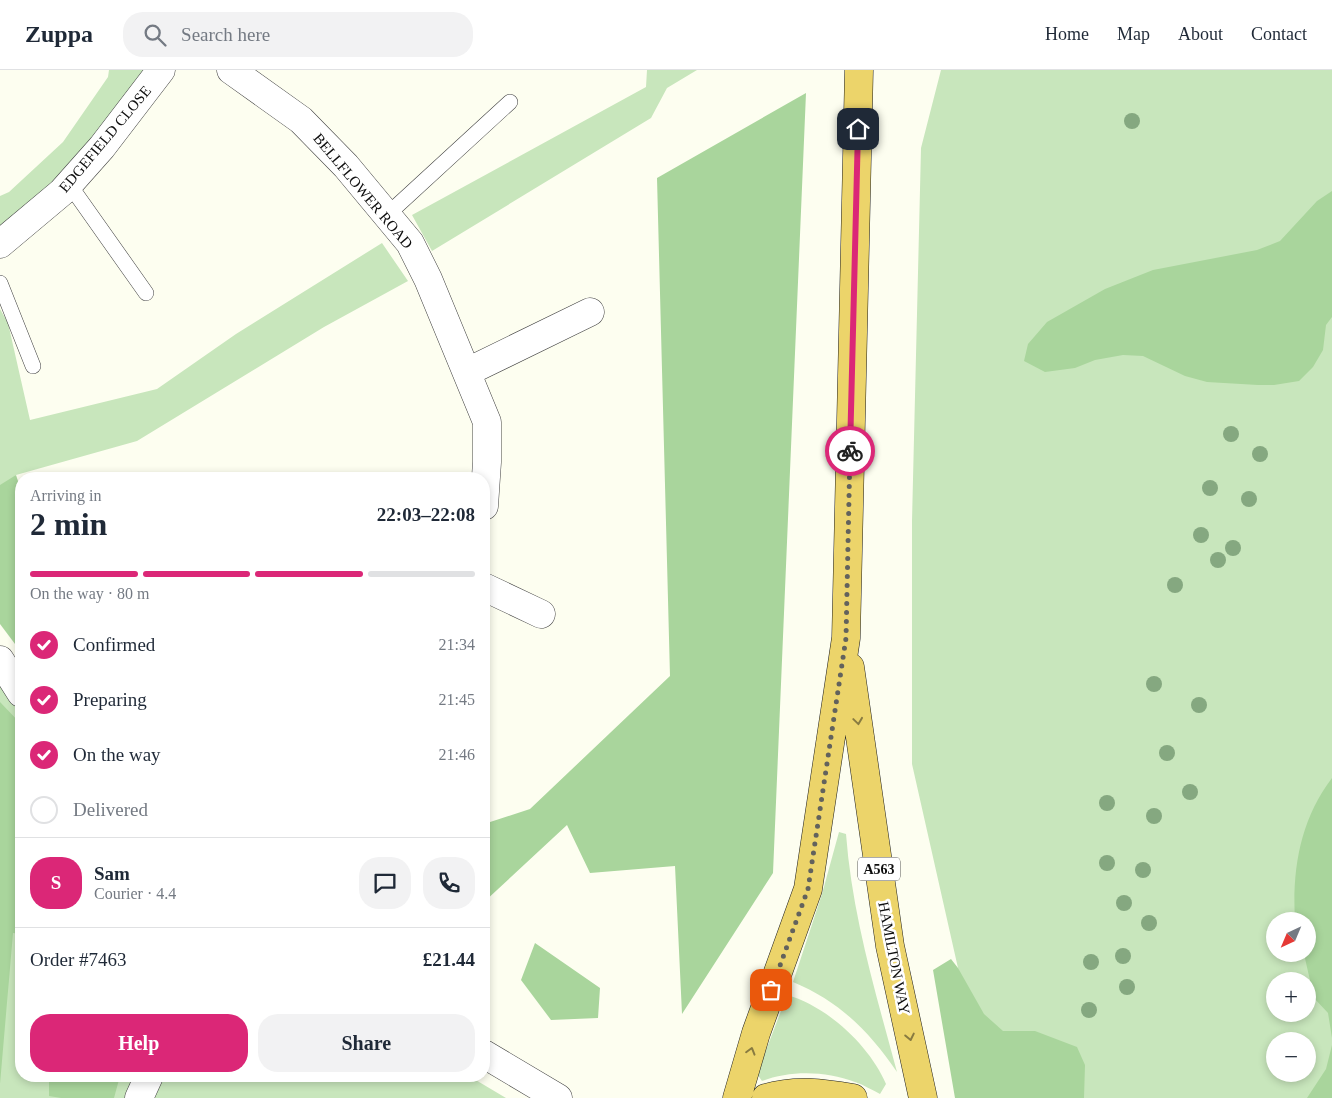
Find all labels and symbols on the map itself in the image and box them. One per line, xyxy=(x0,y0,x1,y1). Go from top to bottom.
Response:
street label: EDGEFIELD CLOSE xyxy=(56,83,154,195)
pin xyxy=(837,108,879,150)
street label: BELLFLOWER ROAD xyxy=(310,130,416,252)
courier xyxy=(825,426,875,476)
one-way arrow xyxy=(852,718,863,726)
road number: A563 xyxy=(858,858,900,881)
street label: HAMILTON WAY xyxy=(875,900,913,1016)
north arrow xyxy=(1266,912,1316,962)
pin xyxy=(750,969,792,1011)
one-way arrow xyxy=(904,1032,914,1041)
one-way arrow xyxy=(745,1048,755,1056)

